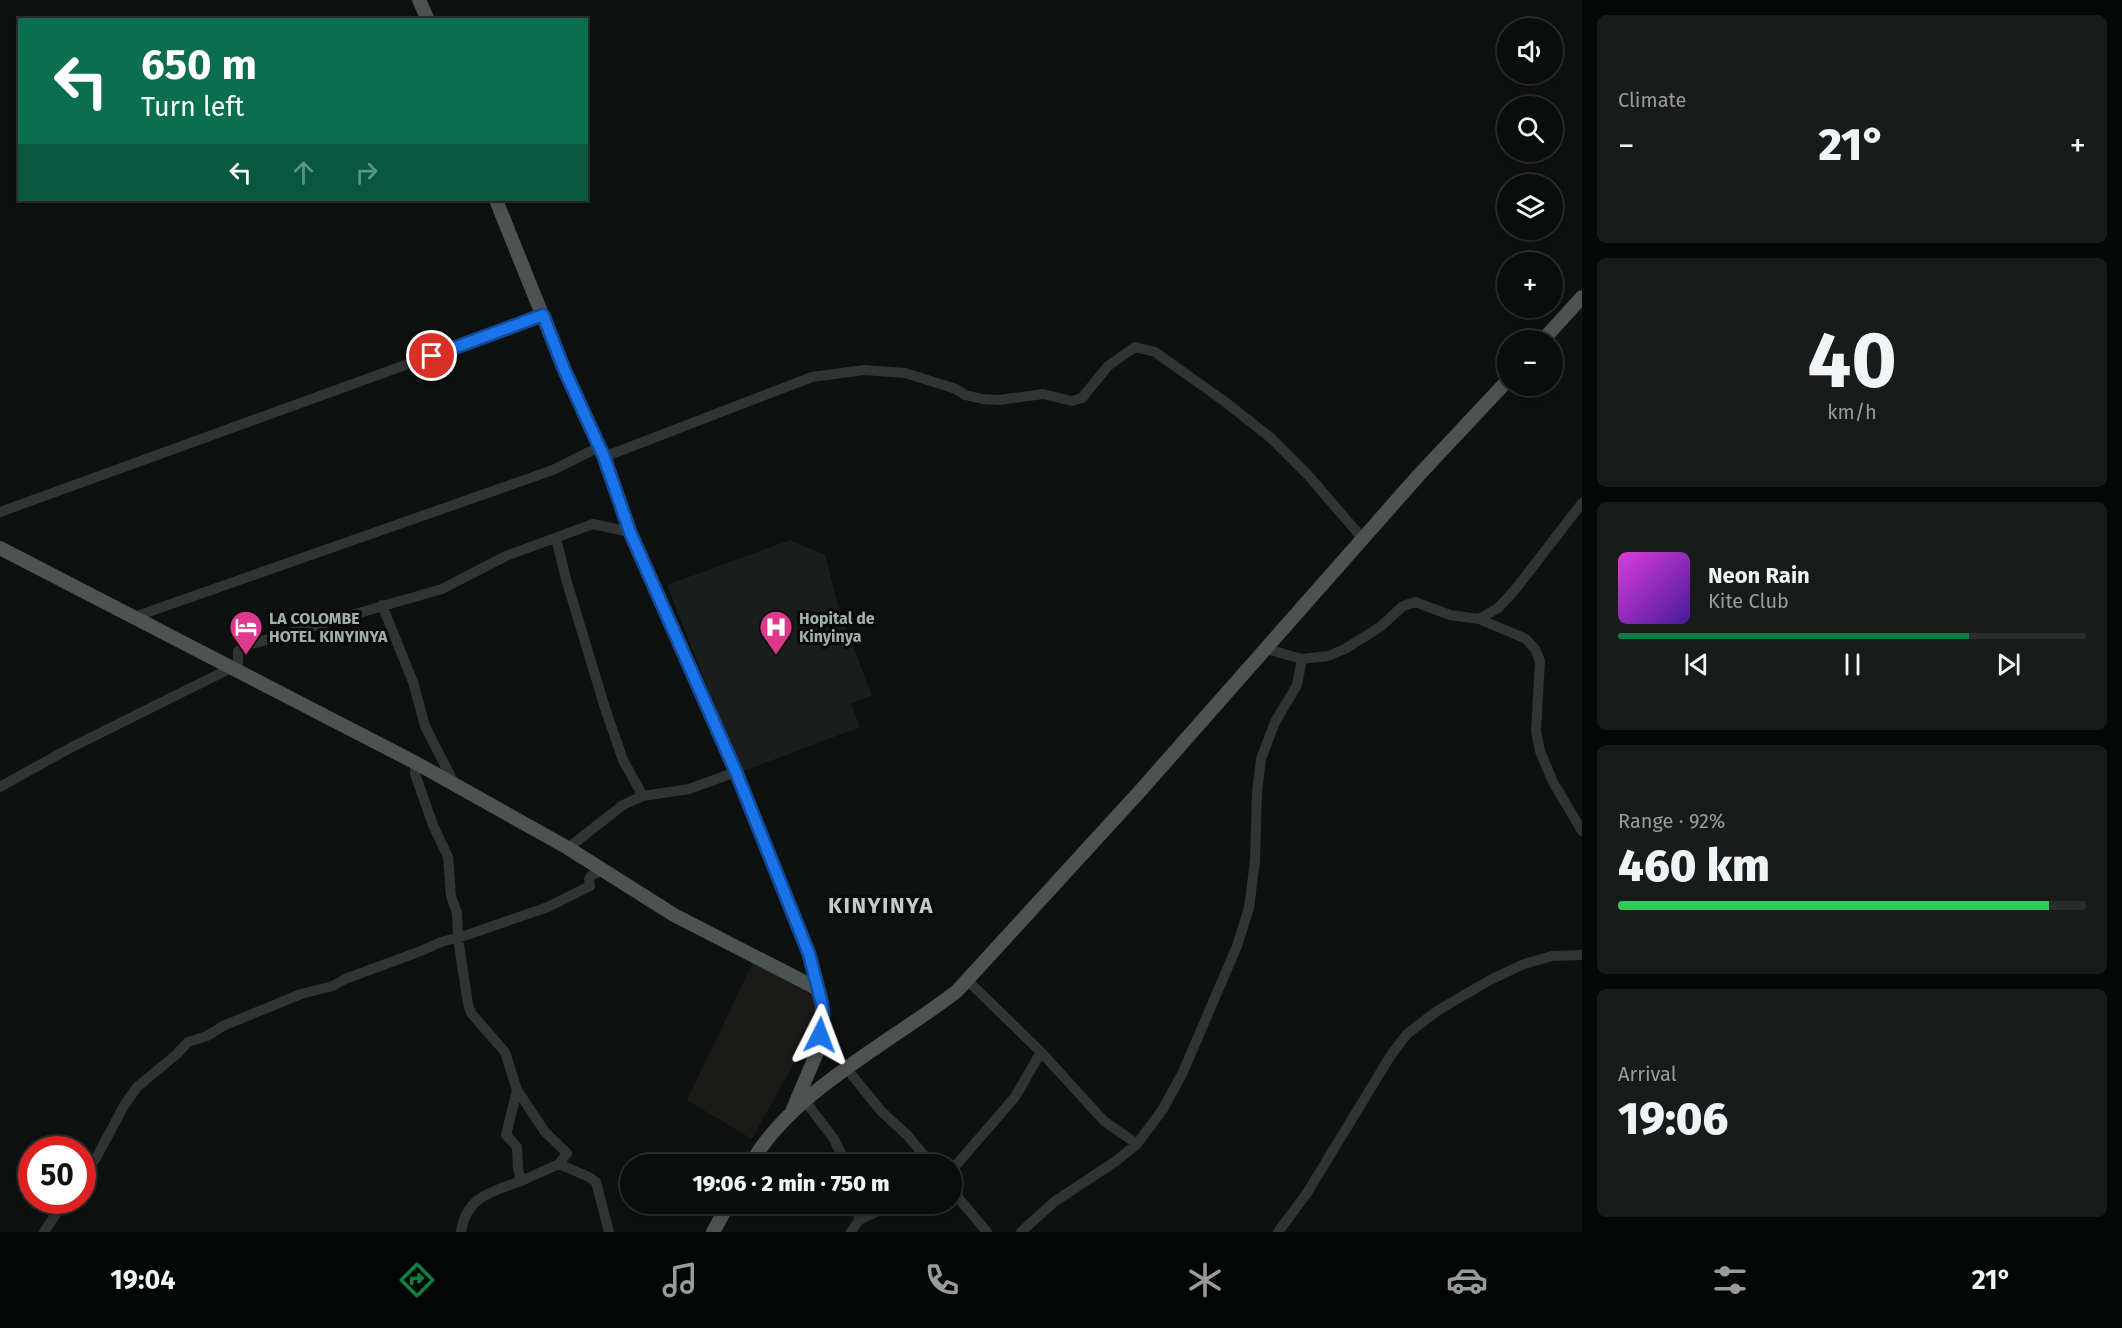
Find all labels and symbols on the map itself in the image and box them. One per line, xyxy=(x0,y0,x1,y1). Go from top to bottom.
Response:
pin xyxy=(406,330,457,381)
hotel icon: LA COLOMBE HOTEL KINYINYA xyxy=(228,609,264,656)
place label: LA COLOMBE HOTEL KINYINYA xyxy=(269,609,388,646)
hospital icon: Hopital de Kinyinya xyxy=(758,609,794,656)
place label: Hopital de Kinyinya xyxy=(799,609,875,646)
district label: KINYINYA xyxy=(828,892,934,919)
position arrow xyxy=(788,1003,852,1067)
speed limit sign: 50 xyxy=(18,1136,96,1214)

